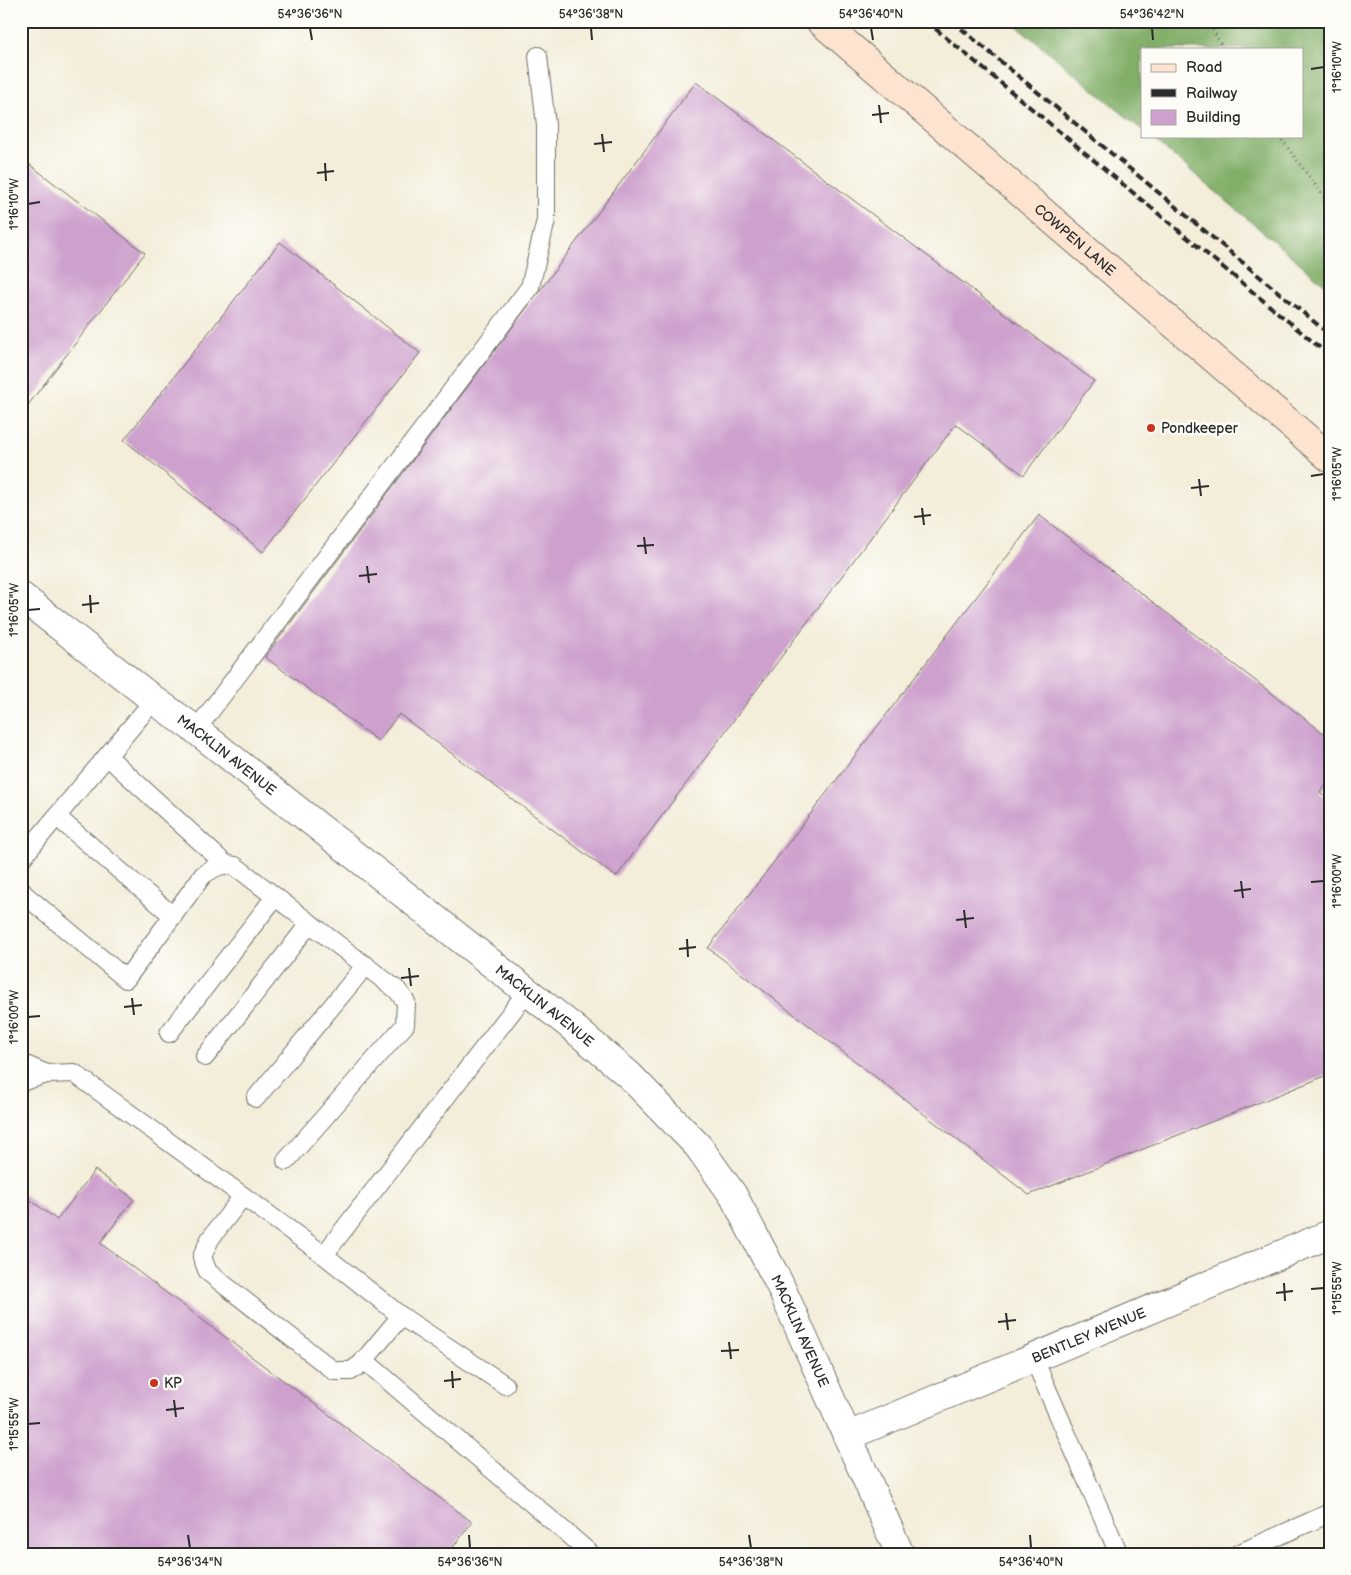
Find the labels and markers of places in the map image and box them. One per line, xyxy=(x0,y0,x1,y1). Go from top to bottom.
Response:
place label: Pondkeeper xyxy=(1161,420,1239,437)
marker: Pondkeeper xyxy=(1145,422,1157,434)
place label: KP xyxy=(164,1375,182,1392)
marker: KP xyxy=(148,1377,160,1389)

